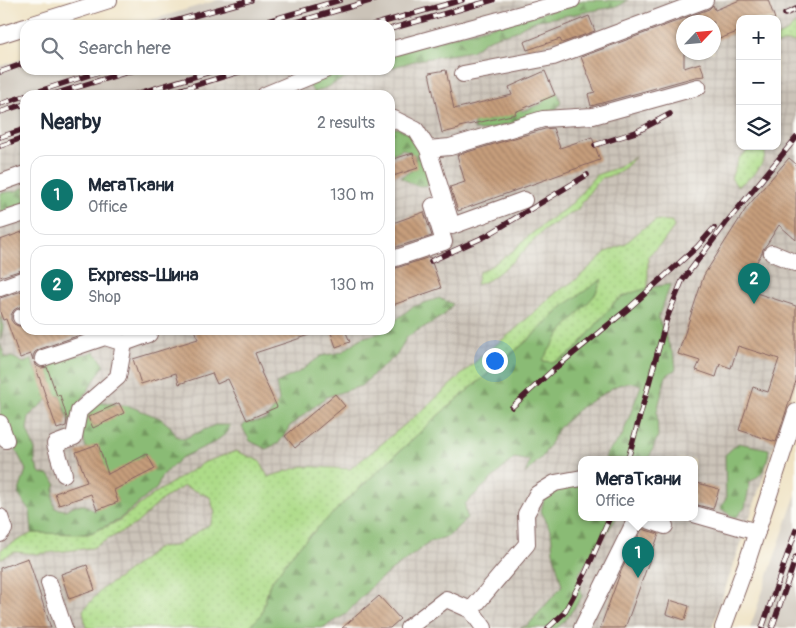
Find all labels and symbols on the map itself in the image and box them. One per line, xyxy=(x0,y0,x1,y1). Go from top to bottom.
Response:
north arrow xyxy=(676,15,721,60)
pin: 2 xyxy=(738,263,770,304)
your location xyxy=(482,348,508,374)
pin: 1 xyxy=(622,537,654,578)

